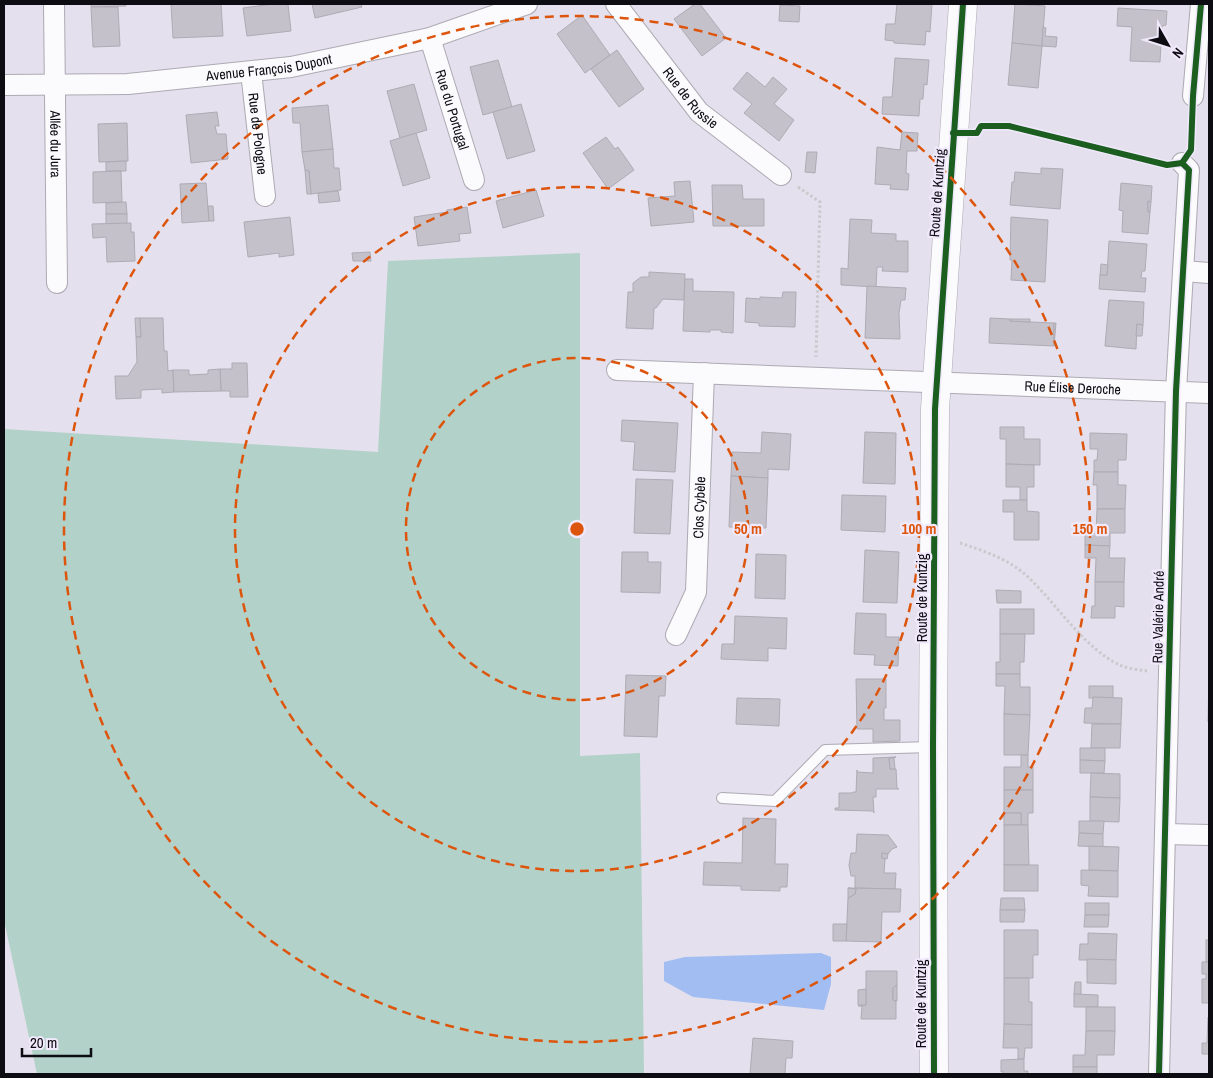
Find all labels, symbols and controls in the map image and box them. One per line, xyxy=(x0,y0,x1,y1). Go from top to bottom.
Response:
north arrow xyxy=(1143,20,1193,70)
text: N xyxy=(1168,44,1188,62)
street label: Avenue François Dupont xyxy=(204,50,334,85)
street label: Rue de Russie xyxy=(659,64,722,132)
street label: Rue du Portugal xyxy=(431,67,473,152)
street label: Rue de Pologne xyxy=(244,92,272,176)
street label: Allée du Jura xyxy=(46,109,65,178)
street label: Route de Kuntzig xyxy=(925,148,949,238)
street label: Rue Élise Deroche xyxy=(1024,377,1121,399)
street label: Clos Cybèle xyxy=(689,476,709,539)
text: 50 m xyxy=(734,518,762,539)
text: 100 m xyxy=(902,518,936,539)
text: 150 m xyxy=(1073,518,1107,539)
centre of rings xyxy=(568,520,586,538)
street label: Route de Kuntzig xyxy=(913,553,931,642)
street label: Rue Valérie André xyxy=(1148,570,1168,664)
street label: Route de Kuntzig xyxy=(912,959,930,1048)
scale bar xyxy=(22,1026,91,1058)
text: 20 m xyxy=(30,1032,57,1053)

